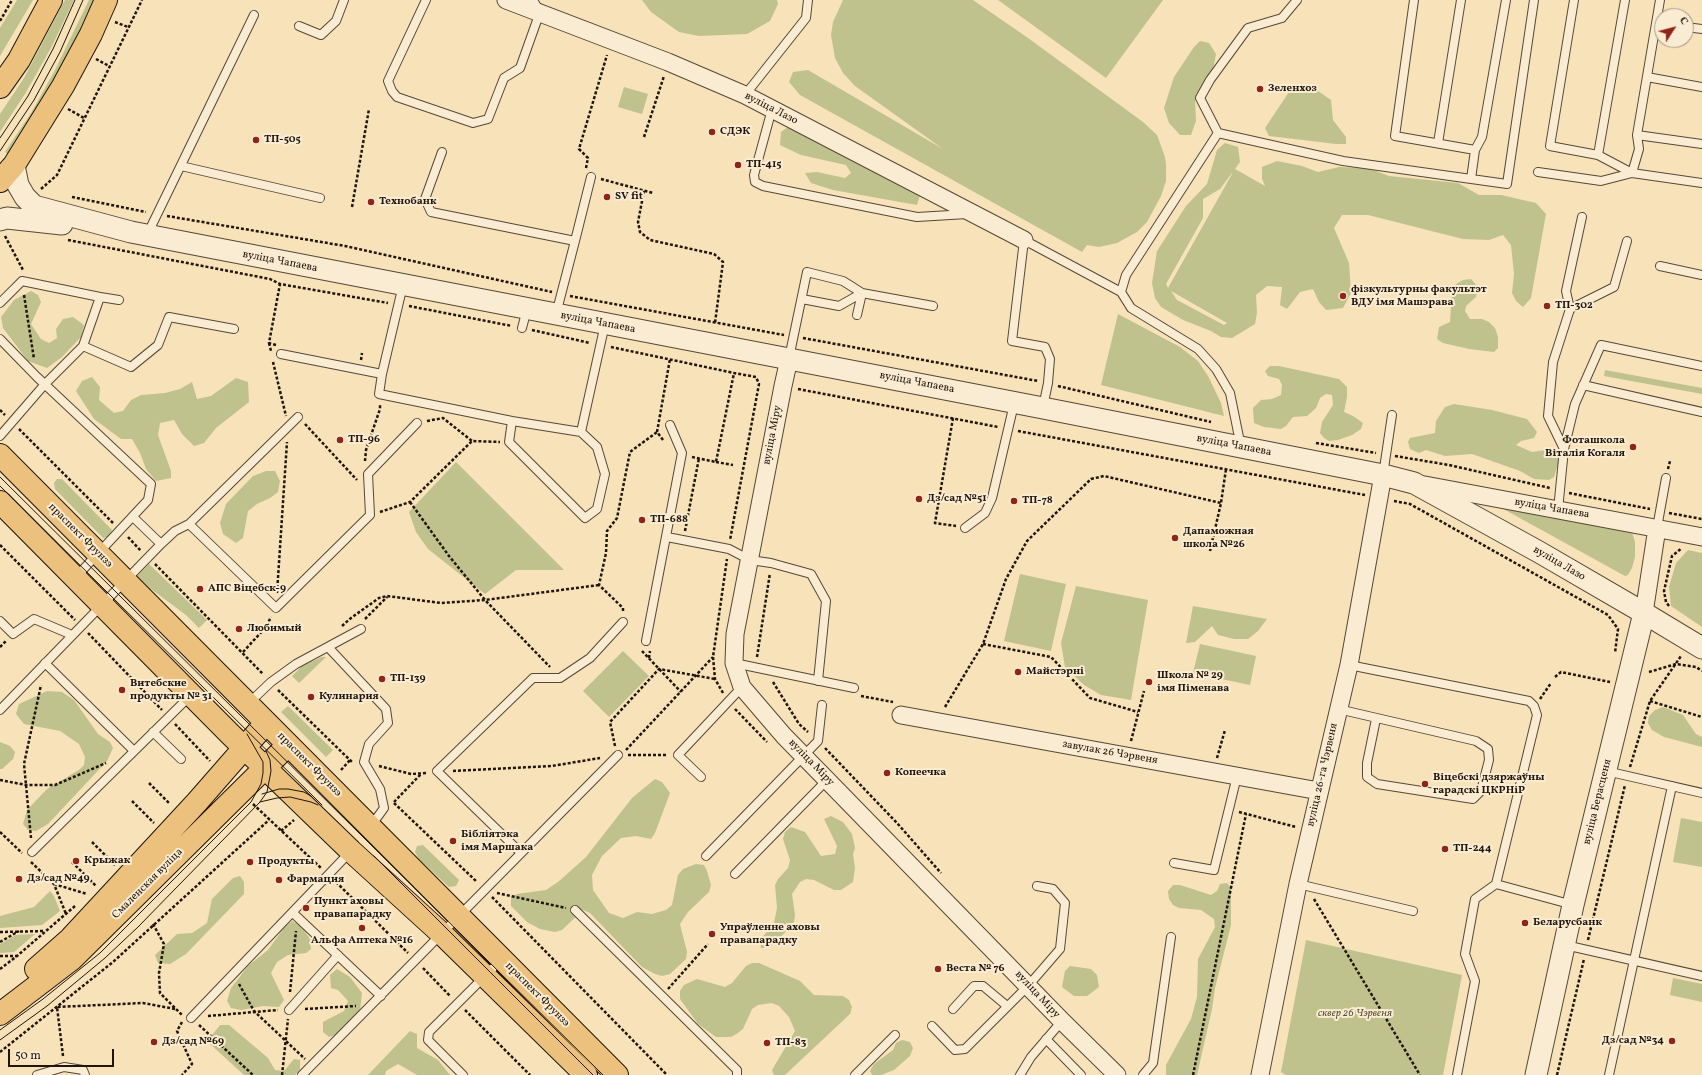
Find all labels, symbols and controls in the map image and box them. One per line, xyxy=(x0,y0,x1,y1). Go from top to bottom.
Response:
north arrow xyxy=(1654,8,1694,48)
text: С xyxy=(1675,14,1691,29)
place label: Зеленхоз xyxy=(1268,82,1317,96)
marker: Зеленхоз xyxy=(1255,84,1265,94)
street label: вуліца Лазо xyxy=(742,90,800,128)
place label: СДЭК xyxy=(720,125,750,139)
marker: СДЭК xyxy=(707,127,717,137)
place label: ТП-505 xyxy=(264,133,301,147)
marker: ТП-505 xyxy=(251,135,261,145)
place label: ТП-415 xyxy=(746,158,782,172)
marker: ТП-415 xyxy=(733,160,743,170)
place label: SV fit xyxy=(615,190,643,204)
marker: SV fit xyxy=(602,192,612,202)
place label: Технобанк xyxy=(379,195,437,209)
marker: Технобанк xyxy=(366,197,376,207)
street label: вуліца Чапаева xyxy=(241,248,319,276)
place label: фізкультурны факультэт ВДУ імя Машэрава xyxy=(1351,283,1487,309)
marker: фізкультурны факультэт ВДУ імя Машэрава xyxy=(1338,291,1348,301)
place label: ТП-302 xyxy=(1555,299,1593,313)
marker: ТП-302 xyxy=(1542,301,1552,311)
street label: вуліца Чапаева xyxy=(559,309,637,337)
street label: вуліца Чапаева xyxy=(878,369,956,397)
street label: вуліца Міру xyxy=(761,404,785,466)
street label: вуліца Чапаева xyxy=(1195,432,1273,460)
place label: ТП-96 xyxy=(348,433,380,447)
place label: Фоташкола Віталія Когаля xyxy=(1545,434,1625,460)
marker: ТП-96 xyxy=(335,435,345,445)
marker: Фоташкола Віталія Когаля xyxy=(1628,442,1638,452)
place label: Дз/сад №51 xyxy=(927,492,987,506)
marker: Дз/сад №51 xyxy=(914,494,924,504)
place label: ТП-78 xyxy=(1022,494,1053,508)
marker: ТП-78 xyxy=(1009,496,1019,506)
street label: вуліца Чапаева xyxy=(1513,496,1591,522)
street label: праспект Фрунзэ xyxy=(45,501,115,571)
place label: ТП-688 xyxy=(650,513,688,527)
marker: ТП-688 xyxy=(637,515,647,525)
place label: Дапаможная школа №26 xyxy=(1183,525,1254,551)
marker: Дапаможная школа №26 xyxy=(1170,533,1180,543)
street label: вуліца Лазо xyxy=(1531,544,1587,584)
place label: АПС Віцебск-9 xyxy=(208,582,286,596)
marker: АПС Віцебск-9 xyxy=(195,584,205,594)
place label: Любимый xyxy=(247,622,302,636)
marker: Любимый xyxy=(234,624,244,634)
place label: Майстэрні xyxy=(1026,665,1084,679)
marker: Майстэрні xyxy=(1013,667,1023,677)
place label: Школа № 29 імя Піменава xyxy=(1157,669,1229,695)
place label: ТП-139 xyxy=(390,672,426,686)
marker: ТП-139 xyxy=(377,674,387,684)
place label: Витебские продукты № 31 xyxy=(130,677,212,703)
marker: Школа № 29 імя Піменава xyxy=(1144,677,1154,687)
marker: Витебские продукты № 31 xyxy=(117,685,127,695)
place label: Кулинария xyxy=(319,690,379,704)
marker: Кулинария xyxy=(306,692,316,702)
street label: вуліца 26-га Чэрвеня xyxy=(1305,722,1341,828)
street label: праспект Фрунзэ xyxy=(274,730,344,800)
street label: вуліца Міру xyxy=(785,737,837,789)
street label: завулак 26 Чэрвеня xyxy=(1061,738,1159,768)
street label: вуліца Берасценя xyxy=(1581,758,1615,846)
place label: Копеечка xyxy=(895,766,946,780)
marker: Копеечка xyxy=(882,768,892,778)
place label: Віцебскі дзяржаўны гарадскі ЦКРНіР xyxy=(1433,771,1544,797)
marker: Віцебскі дзяржаўны гарадскі ЦКРНіР xyxy=(1420,779,1430,789)
place label: Бібліятэка імя Маршака xyxy=(461,828,533,854)
marker: Бібліятэка імя Маршака xyxy=(448,836,458,846)
place label: ТП-244 xyxy=(1453,842,1492,856)
marker: ТП-244 xyxy=(1440,844,1450,854)
street label: Смаленская вуліца xyxy=(110,846,186,922)
place label: Крыжак xyxy=(84,854,130,868)
place label: Продукты xyxy=(258,855,314,869)
marker: Крыжак xyxy=(71,856,81,866)
marker: Продукты xyxy=(245,857,255,867)
place label: Дз/сад №49 xyxy=(27,872,89,886)
place label: Фармация xyxy=(287,873,344,887)
marker: Дз/сад №49 xyxy=(14,874,24,884)
marker: Фармация xyxy=(274,875,284,885)
place label: Пункт аховы правапарадку xyxy=(314,895,391,921)
marker: Пункт аховы правапарадку xyxy=(301,903,311,913)
place label: Беларусбанк xyxy=(1533,916,1602,930)
marker: Беларусбанк xyxy=(1520,918,1530,928)
place label: Упраўленне аховы правапарадку xyxy=(720,921,820,947)
marker: Альфа Аптека №16 xyxy=(357,923,367,933)
marker: Упраўленне аховы правапарадку xyxy=(707,929,717,939)
place label: Альфа Аптека №16 xyxy=(311,934,413,948)
street label: праспект Фрунзэ xyxy=(502,960,572,1030)
place label: Веста № 76 xyxy=(946,962,1005,976)
marker: Веста № 76 xyxy=(933,964,943,974)
street label: вуліца Міру xyxy=(1012,968,1062,1022)
park label: сквер 26 Чэрвеня xyxy=(1318,1007,1392,1021)
place label: Дз/сад №34 xyxy=(1602,1034,1664,1048)
place label: Дз/сад №69 xyxy=(162,1035,224,1049)
place label: ТП-83 xyxy=(775,1036,806,1050)
marker: Дз/сад №34 xyxy=(1667,1036,1677,1046)
marker: Дз/сад №69 xyxy=(149,1037,159,1047)
marker: ТП-83 xyxy=(762,1038,772,1048)
scale bar xyxy=(10,1041,116,1067)
text: 50 m xyxy=(15,1048,41,1064)

